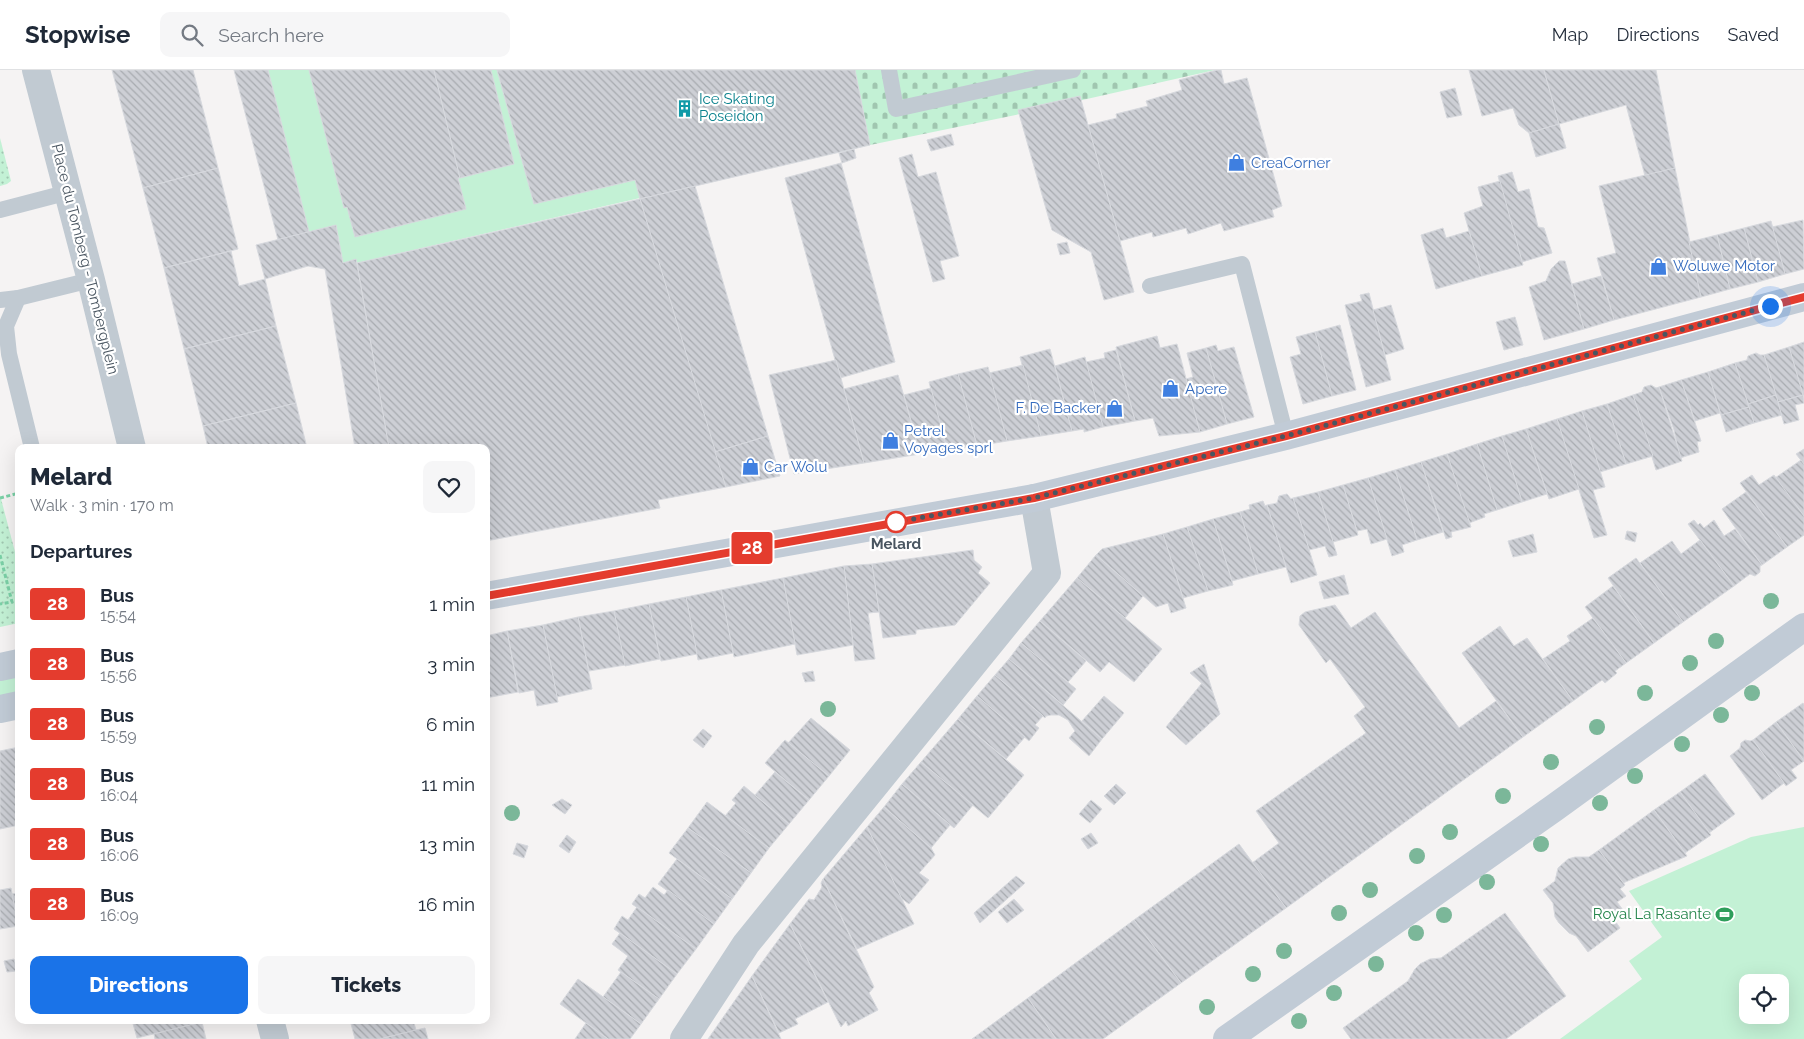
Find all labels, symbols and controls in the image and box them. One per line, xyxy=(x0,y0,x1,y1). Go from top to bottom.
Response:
search box xyxy=(160,12,510,57)
text: Stopwise xyxy=(25,20,130,49)
icon: search xyxy=(178,21,206,49)
text: Search here xyxy=(218,24,324,46)
text: Map xyxy=(1552,24,1588,45)
text: Directions xyxy=(1616,24,1700,45)
text: Saved xyxy=(1728,24,1779,45)
place label: Ice Skating Poseidon xyxy=(699,90,775,125)
building icon: Ice Skating Poseidon xyxy=(675,98,695,118)
street label: Place du Tomberg - Tombergplein xyxy=(48,142,122,376)
shop icon: CreaCorner xyxy=(1227,153,1247,173)
place label: CreaCorner xyxy=(1251,154,1331,172)
shop icon: Woluwe Motor xyxy=(1649,256,1669,276)
place label: Woluwe Motor xyxy=(1673,257,1776,275)
your location xyxy=(1758,294,1783,319)
shop icon: Apere xyxy=(1161,379,1181,399)
place label: Apere xyxy=(1185,380,1227,398)
shop icon: F. De Backer xyxy=(1105,398,1125,418)
place label: F. De Backer xyxy=(1015,399,1102,417)
place label: Petrel Voyages sprl xyxy=(904,422,994,457)
shop icon: Petrel Voyages sprl xyxy=(880,430,900,450)
shop icon: Car Wolu xyxy=(740,457,760,477)
place label: Car Wolu xyxy=(764,458,827,476)
button: heart xyxy=(423,461,475,513)
text: Melard xyxy=(30,462,112,491)
text: Walk · 3 min · 170 m xyxy=(30,496,174,515)
marker: Melard xyxy=(885,511,907,533)
line badge: 28 xyxy=(730,532,774,564)
place label: Melard xyxy=(871,535,922,553)
text: 28 xyxy=(741,537,763,558)
text: Departures xyxy=(30,540,132,562)
text: Bus xyxy=(100,584,134,606)
text: 28 xyxy=(47,593,68,614)
text: 1 min xyxy=(429,593,475,615)
text: 15:54 xyxy=(100,606,136,625)
text: Bus xyxy=(100,644,134,666)
text: 28 xyxy=(47,653,68,674)
text: 3 min xyxy=(427,653,475,675)
text: 15:56 xyxy=(100,666,137,685)
text: Bus xyxy=(100,704,134,726)
text: 28 xyxy=(47,713,68,734)
text: 6 min xyxy=(426,713,475,735)
text: 15:59 xyxy=(100,726,137,745)
text: Bus xyxy=(100,764,134,786)
text: 28 xyxy=(47,773,68,794)
text: 11 min xyxy=(421,773,475,795)
text: 16:04 xyxy=(100,786,138,805)
text: Bus xyxy=(100,824,134,846)
text: 28 xyxy=(47,833,68,854)
text: 13 min xyxy=(419,833,475,855)
text: 16:06 xyxy=(100,846,139,865)
text: Bus xyxy=(100,884,134,906)
text: 28 xyxy=(47,893,68,914)
text: 16 min xyxy=(418,893,475,915)
sports icon: Royal La Rasante xyxy=(1715,904,1735,924)
place label: Royal La Rasante xyxy=(1593,905,1711,923)
text: 16:09 xyxy=(100,906,139,925)
button: Directions xyxy=(30,956,248,1014)
button: Tickets xyxy=(258,956,475,1014)
map controls xyxy=(1739,974,1789,1024)
button: locate xyxy=(1739,974,1789,1024)

